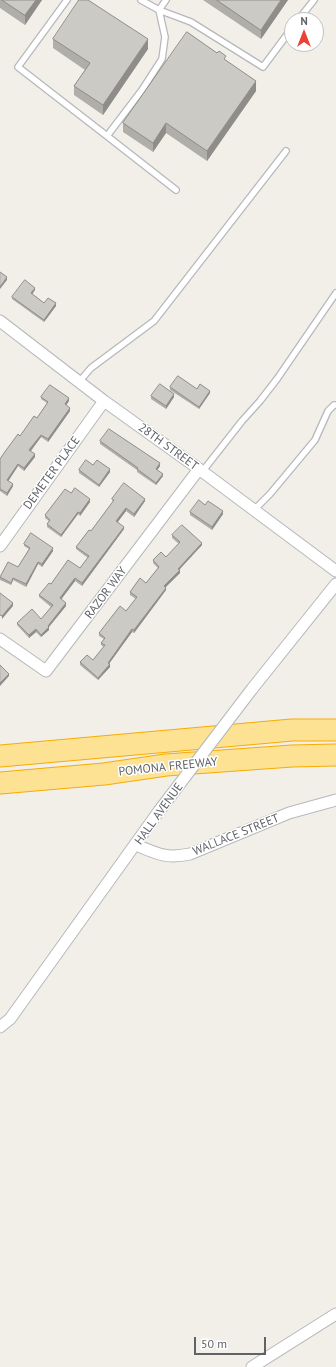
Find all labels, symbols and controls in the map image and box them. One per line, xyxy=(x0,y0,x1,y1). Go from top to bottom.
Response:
north arrow xyxy=(284,12,324,52)
text: N xyxy=(300,14,308,28)
street label: 28TH STREET xyxy=(135,420,201,474)
street label: DEMETER PLACE xyxy=(21,434,83,512)
street label: RAZOR WAY xyxy=(82,564,130,622)
street label: POMONA FREEWAY xyxy=(118,755,218,779)
street label: HALL AVENUE xyxy=(132,780,186,848)
street label: WALLACE STREET xyxy=(191,811,281,859)
scale bar xyxy=(196,1329,268,1355)
text: 50 m xyxy=(201,1336,227,1351)

